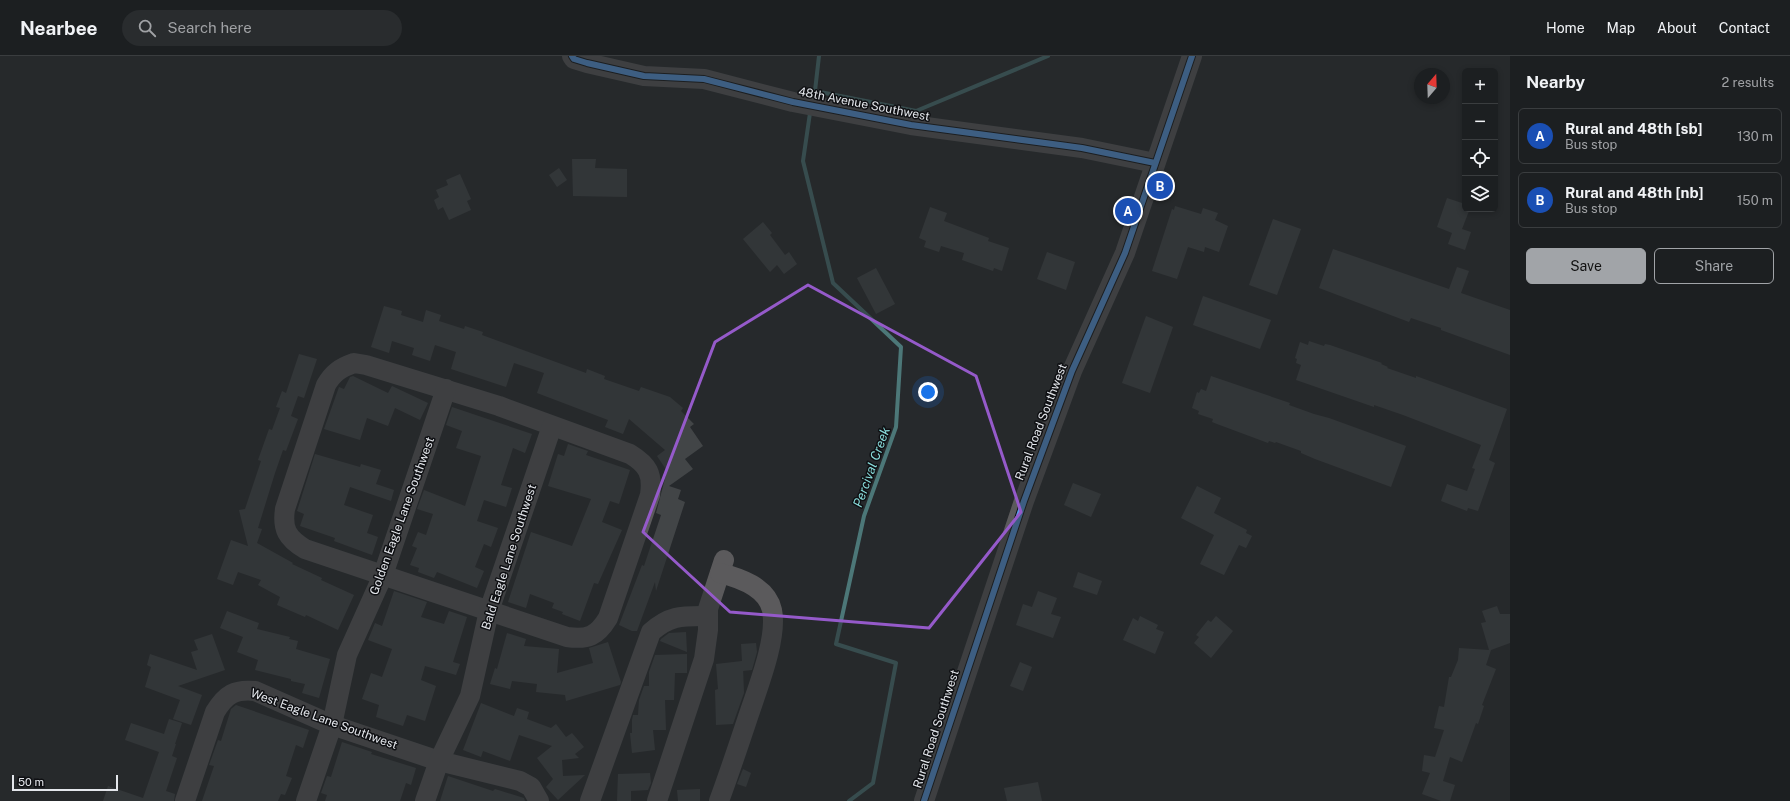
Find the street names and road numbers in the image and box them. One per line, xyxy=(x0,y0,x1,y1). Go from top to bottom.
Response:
street label: 48th Avenue Southwest xyxy=(797,84,931,124)
street label: Rural Road Southwest xyxy=(1012,361,1070,482)
street label: Golden Eagle Lane Southwest xyxy=(367,435,437,597)
street label: Bald Eagle Lane Southwest xyxy=(479,482,539,632)
street label: Rural Road Southwest xyxy=(910,668,962,790)
street label: West Eagle Lane Southwest xyxy=(249,686,400,752)

